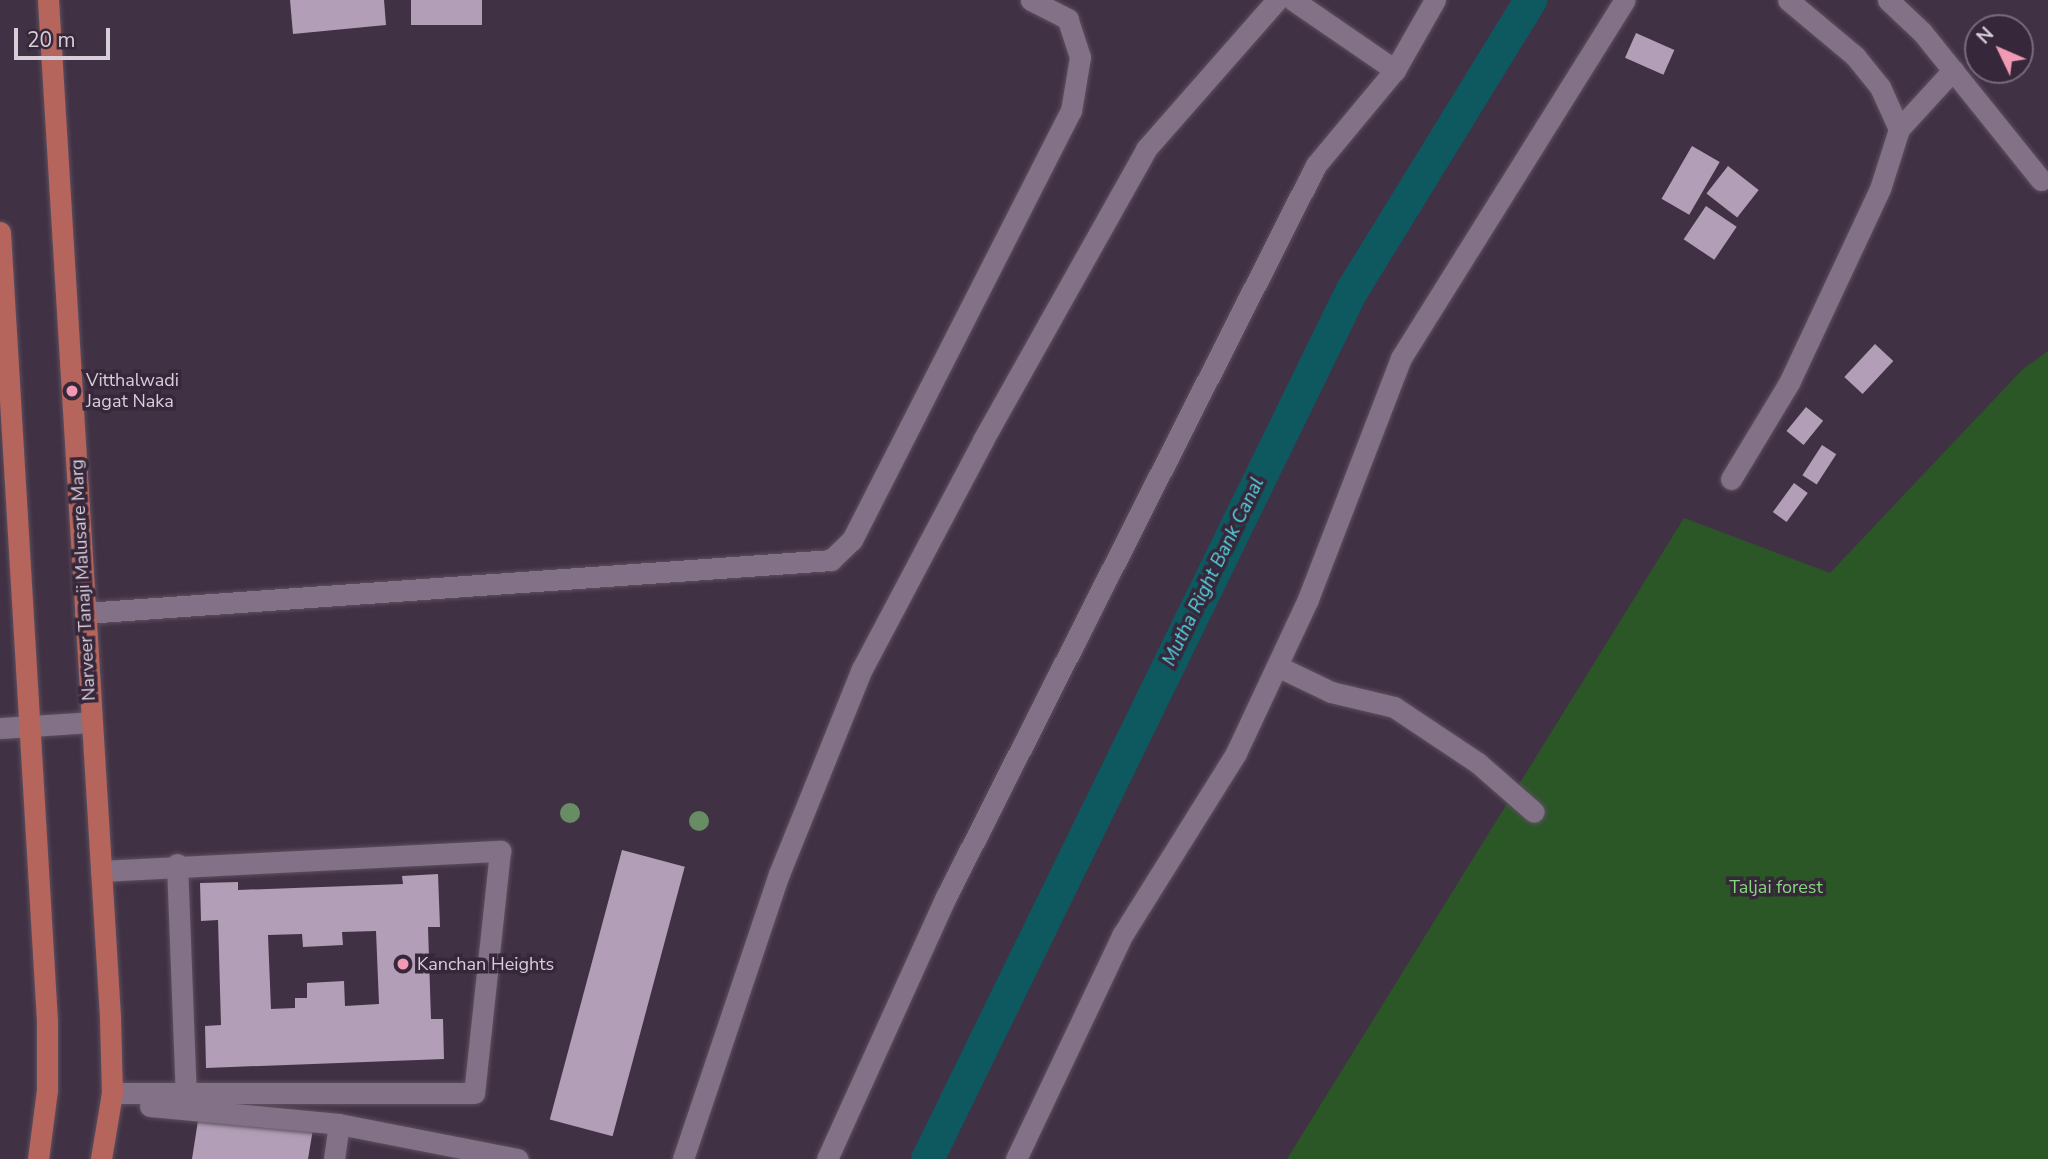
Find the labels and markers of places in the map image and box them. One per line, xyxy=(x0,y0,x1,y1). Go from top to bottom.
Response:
place label: Vitthalwadi Jagat Naka xyxy=(86,370,179,412)
marker: Vitthalwadi Jagat Naka xyxy=(64,383,80,399)
place label: Kanchan Heights xyxy=(417,953,554,975)
marker: Kanchan Heights xyxy=(395,956,411,972)

